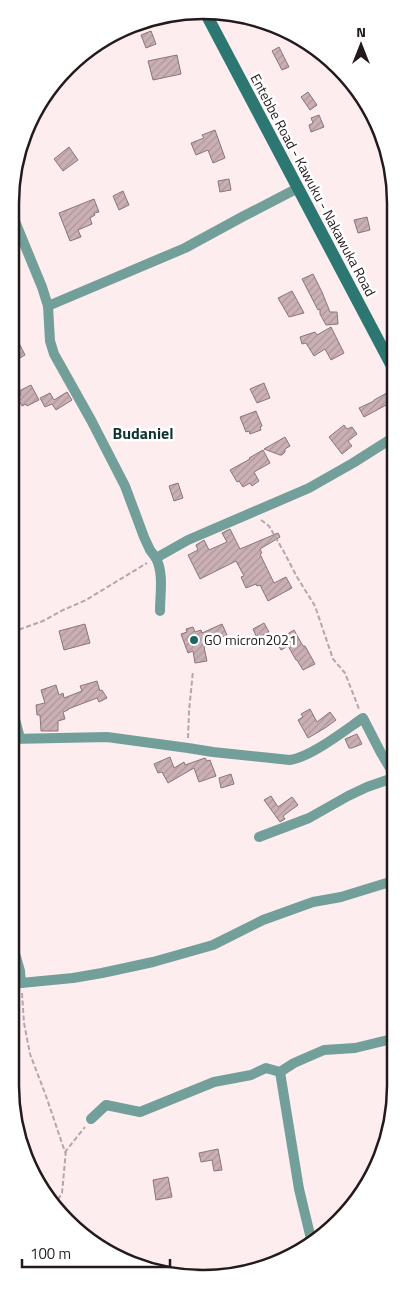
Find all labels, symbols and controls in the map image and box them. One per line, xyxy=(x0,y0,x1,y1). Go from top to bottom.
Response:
north arrow xyxy=(336,20,386,70)
text: N xyxy=(356,21,366,42)
street label: Entebbe Road - Kawuku - Nakawuka Road xyxy=(246,70,381,300)
district label: Budaniel xyxy=(112,421,174,445)
place label: GO micron2021 xyxy=(204,629,297,650)
marker: GO micron2021 xyxy=(188,634,200,646)
scale bar xyxy=(22,1236,170,1268)
text: 100 m xyxy=(30,1242,71,1265)

